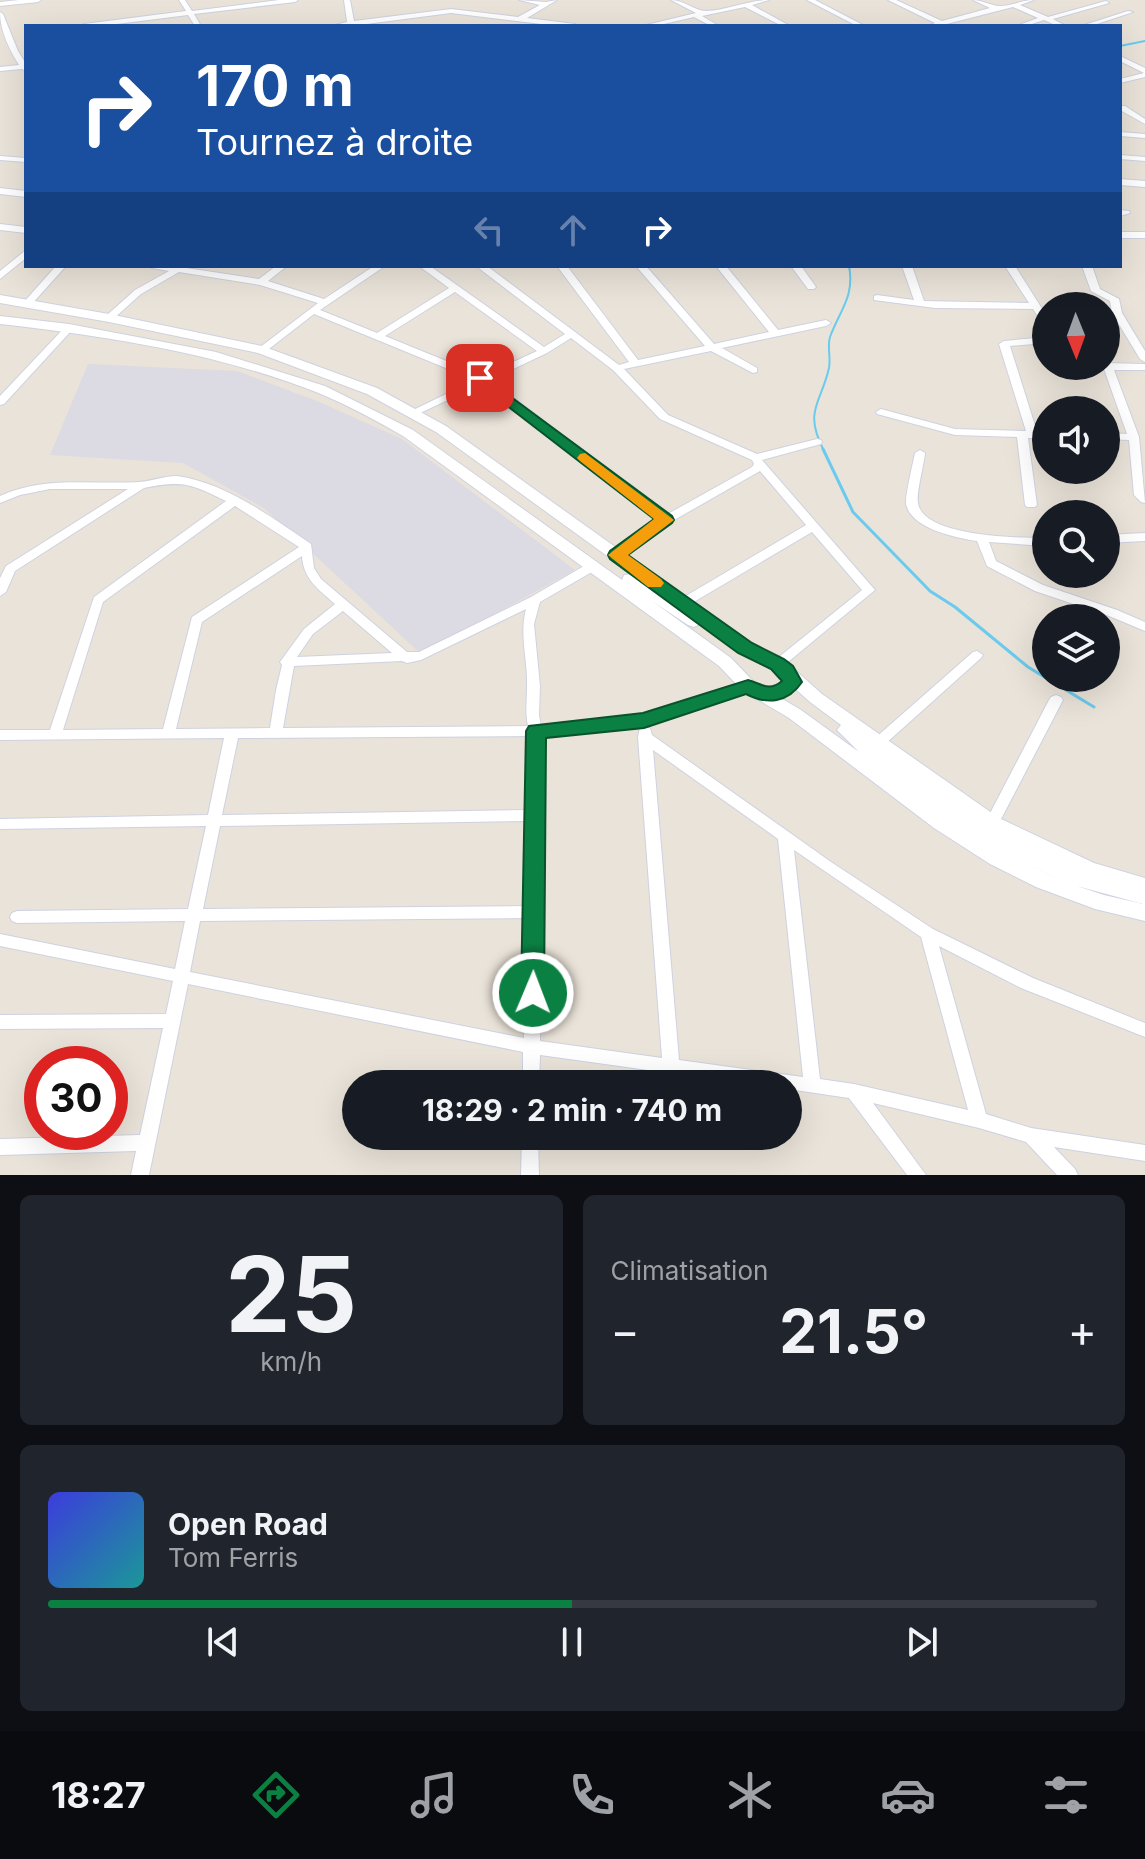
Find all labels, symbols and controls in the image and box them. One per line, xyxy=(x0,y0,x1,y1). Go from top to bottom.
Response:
text: 170 m xyxy=(196,52,354,120)
icon: right xyxy=(64,56,168,160)
text: Tournez à droite xyxy=(196,120,473,164)
icon: left xyxy=(467,208,511,252)
icon: ahead xyxy=(551,208,595,252)
icon: right xyxy=(635,208,679,252)
north arrow xyxy=(1032,292,1120,380)
map controls xyxy=(1032,292,1120,692)
pin xyxy=(446,344,514,412)
icon: arrive xyxy=(458,356,502,400)
button: sound xyxy=(1032,396,1120,484)
button: search xyxy=(1032,500,1120,588)
button: layers xyxy=(1032,604,1120,692)
position arrow xyxy=(491,951,575,1035)
speed limit sign: 30 xyxy=(24,1046,128,1150)
text: 18:29 · 2 min · 740 m xyxy=(422,1092,722,1128)
text: 25 xyxy=(225,1231,357,1357)
text: Climatisation xyxy=(611,1255,768,1286)
text: 21.5° xyxy=(779,1295,928,1367)
text: − xyxy=(611,1304,640,1358)
text: + xyxy=(1068,1304,1097,1358)
text: km/h xyxy=(260,1346,322,1377)
text: Open Road xyxy=(168,1506,328,1542)
text: Tom Ferris xyxy=(168,1542,298,1573)
icon: previous xyxy=(201,1620,245,1664)
icon: pause xyxy=(550,1620,594,1664)
icon: next xyxy=(900,1620,944,1664)
icon: directions xyxy=(248,1767,304,1823)
icon: music xyxy=(406,1767,462,1823)
icon: phone xyxy=(564,1767,620,1823)
icon: climate xyxy=(722,1767,778,1823)
icon: car xyxy=(880,1767,936,1823)
icon: filters xyxy=(1038,1767,1094,1823)
text: 18:27 xyxy=(51,1773,146,1817)

